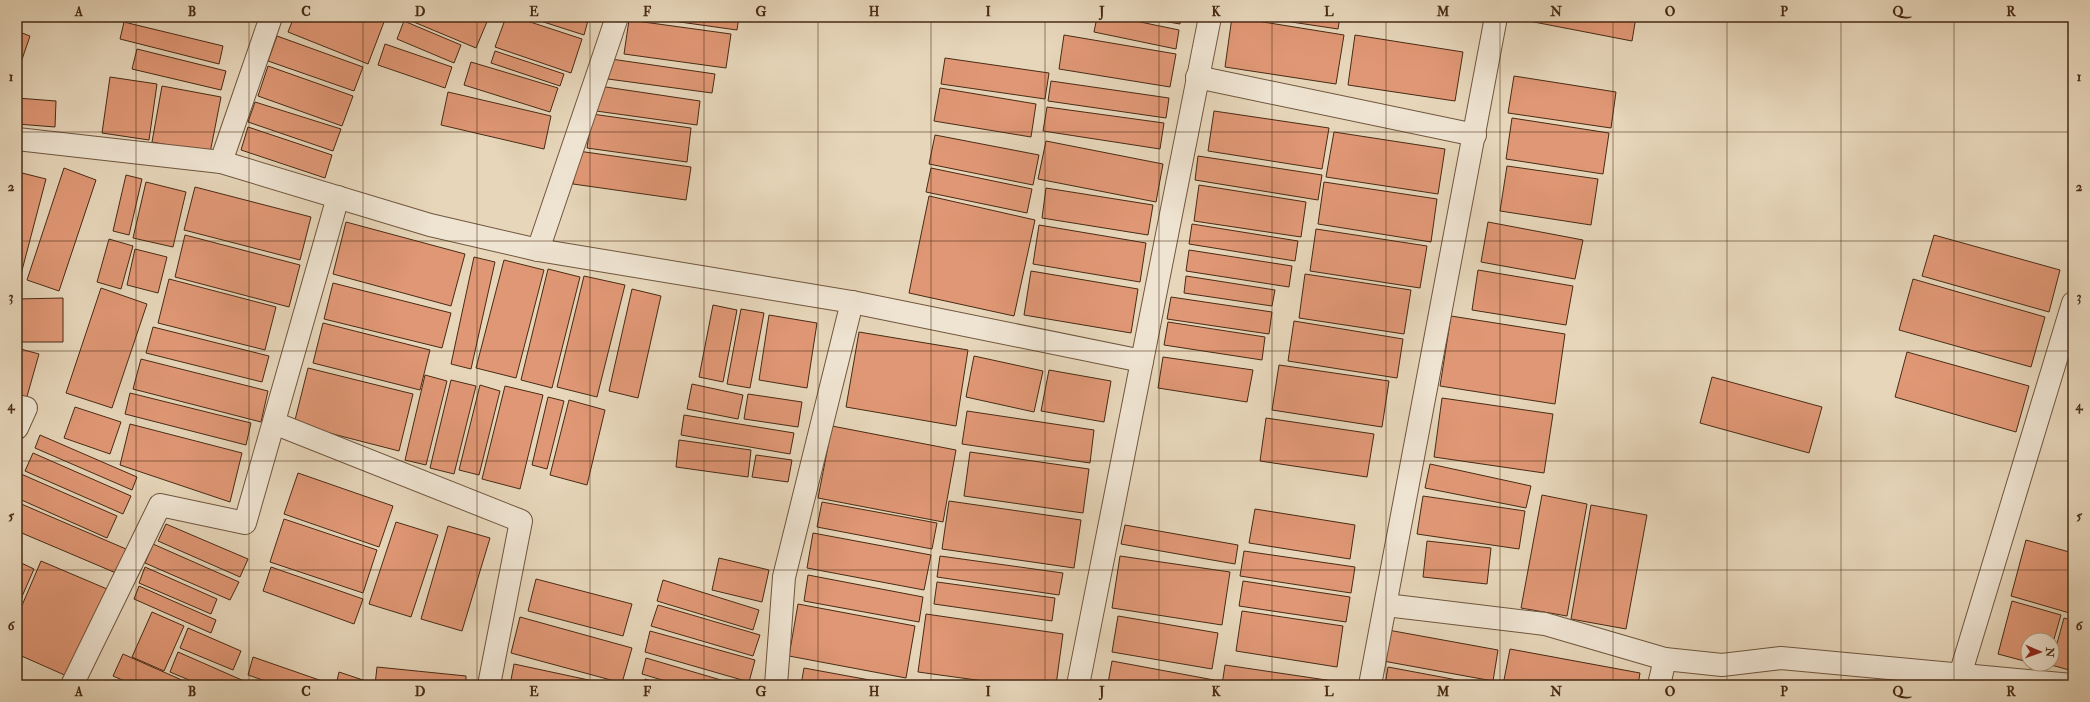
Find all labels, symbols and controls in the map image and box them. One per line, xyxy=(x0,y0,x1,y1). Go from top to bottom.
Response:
text: A xyxy=(74,4,84,20)
text: B xyxy=(188,4,196,20)
text: C xyxy=(301,4,311,20)
text: D xyxy=(415,4,426,20)
text: E xyxy=(529,4,539,20)
text: F xyxy=(643,4,652,20)
text: G xyxy=(756,4,767,20)
text: H xyxy=(869,4,880,20)
text: I xyxy=(985,4,991,20)
text: J xyxy=(1098,4,1105,21)
text: K xyxy=(1211,4,1221,20)
text: L xyxy=(1324,4,1334,20)
text: M xyxy=(1436,4,1450,20)
text: N xyxy=(1549,4,1562,20)
text: O xyxy=(1665,4,1676,20)
text: P xyxy=(1780,4,1788,20)
text: Q xyxy=(1893,4,1913,20)
text: R xyxy=(2006,4,2016,20)
text: 1 xyxy=(9,69,14,85)
text: 1 xyxy=(2077,69,2082,85)
text: 2 xyxy=(8,179,15,195)
text: 2 xyxy=(2076,179,2083,195)
text: 3 xyxy=(9,289,14,305)
text: 3 xyxy=(2077,289,2082,305)
text: 4 xyxy=(6,398,15,414)
text: 4 xyxy=(2074,398,2083,414)
text: 5 xyxy=(8,508,14,524)
text: 5 xyxy=(2076,508,2082,524)
text: 6 xyxy=(8,618,16,634)
text: 6 xyxy=(2076,618,2084,634)
north arrow xyxy=(2020,632,2060,672)
text: N xyxy=(2043,646,2056,659)
text: A xyxy=(74,684,84,700)
text: B xyxy=(188,684,196,700)
text: C xyxy=(301,684,311,700)
text: D xyxy=(415,684,426,700)
text: E xyxy=(529,684,539,700)
text: F xyxy=(643,684,652,700)
text: G xyxy=(756,684,767,700)
text: H xyxy=(869,684,880,700)
text: I xyxy=(985,684,991,700)
text: J xyxy=(1098,684,1105,701)
text: K xyxy=(1211,684,1221,700)
text: L xyxy=(1324,684,1334,700)
text: M xyxy=(1436,684,1450,700)
text: N xyxy=(1549,684,1562,700)
text: O xyxy=(1665,684,1676,700)
text: P xyxy=(1780,684,1788,700)
text: Q xyxy=(1893,684,1913,700)
text: R xyxy=(2006,684,2016,700)

